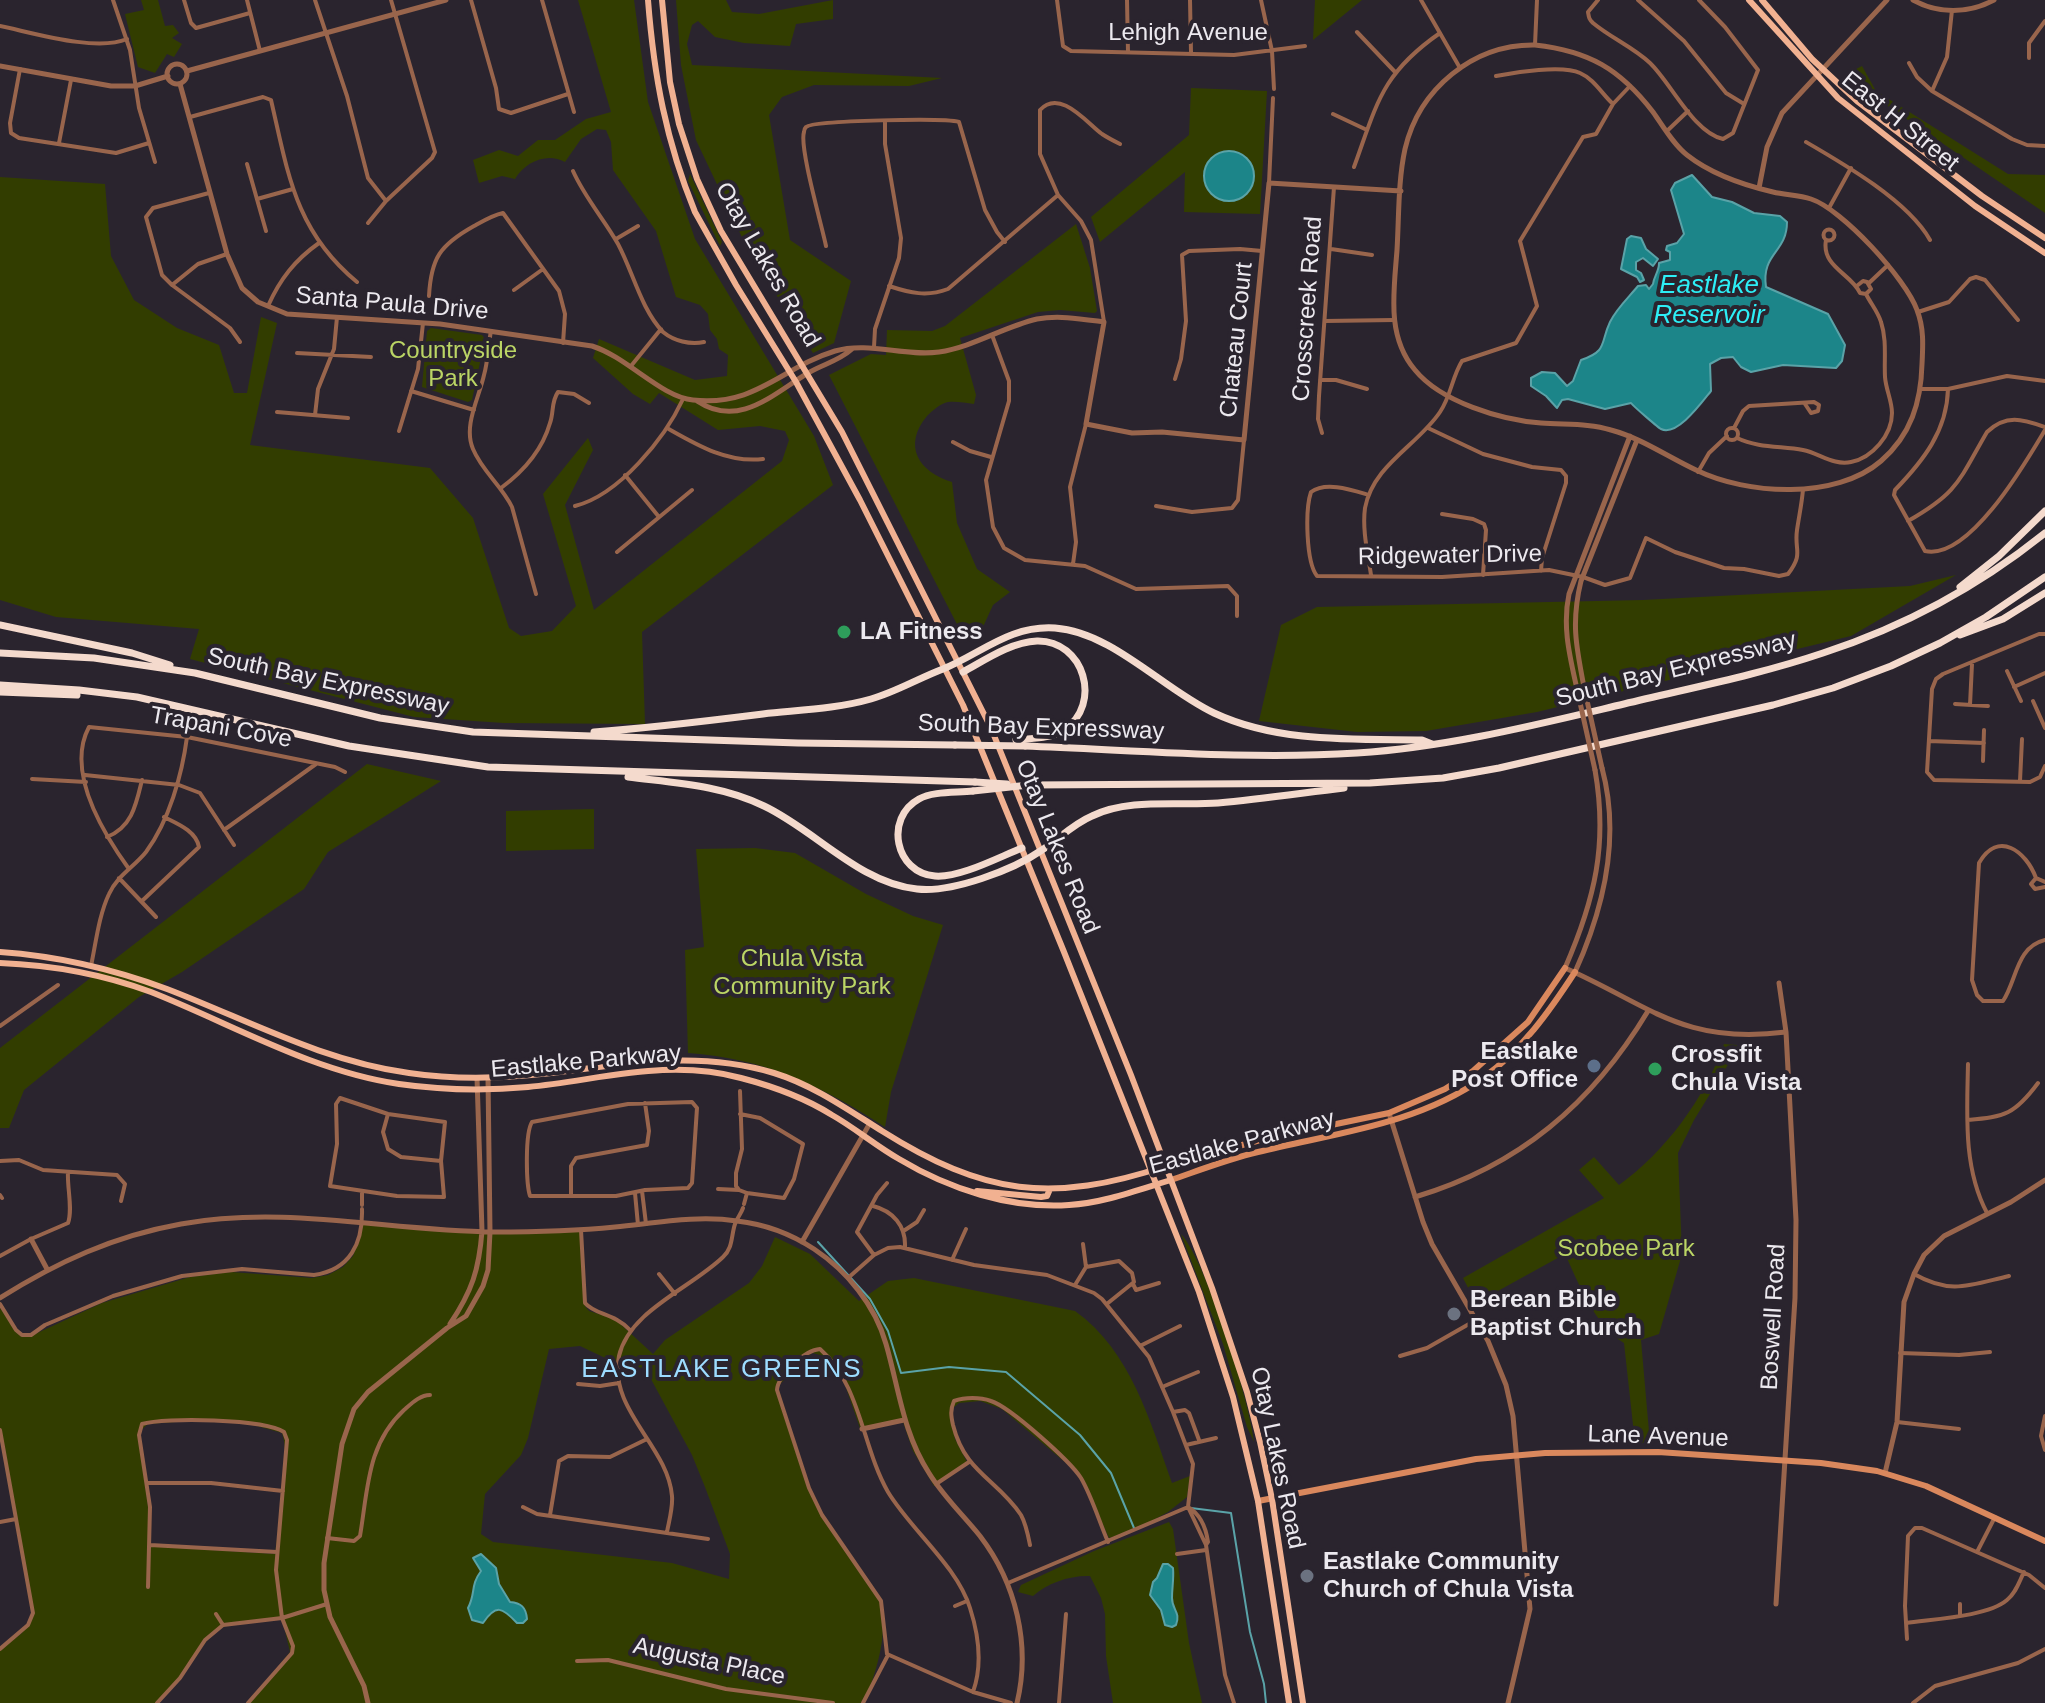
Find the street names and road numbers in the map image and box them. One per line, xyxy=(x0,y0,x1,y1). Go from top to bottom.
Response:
street label: Lehigh Avenue xyxy=(1108,19,1268,47)
street label: East H Street xyxy=(1835,66,1965,178)
street label: Otay Lakes Road xyxy=(708,178,826,352)
street label: Crosscreek Road xyxy=(1287,216,1329,402)
street label: Chateau Court xyxy=(1215,261,1259,419)
street label: Santa Paula Drive xyxy=(294,281,490,327)
street label: Ridgewater Drive xyxy=(1358,540,1542,572)
street label: South Bay Expressway xyxy=(1553,626,1799,714)
street label: South Bay Expressway xyxy=(204,642,452,722)
street label: Trapani Cove xyxy=(148,701,294,755)
street label: South Bay Expressway xyxy=(917,709,1165,747)
street label: Otay Lakes Road xyxy=(1009,756,1105,938)
street label: Eastlake Parkway xyxy=(490,1039,682,1085)
street label: Eastlake Parkway xyxy=(1146,1104,1338,1182)
street label: Boswell Road xyxy=(1756,1243,1792,1391)
street label: Otay Lakes Road xyxy=(1244,1364,1310,1552)
street label: Lane Avenue xyxy=(1587,1420,1729,1454)
street label: Augusta Place xyxy=(630,1632,788,1692)

